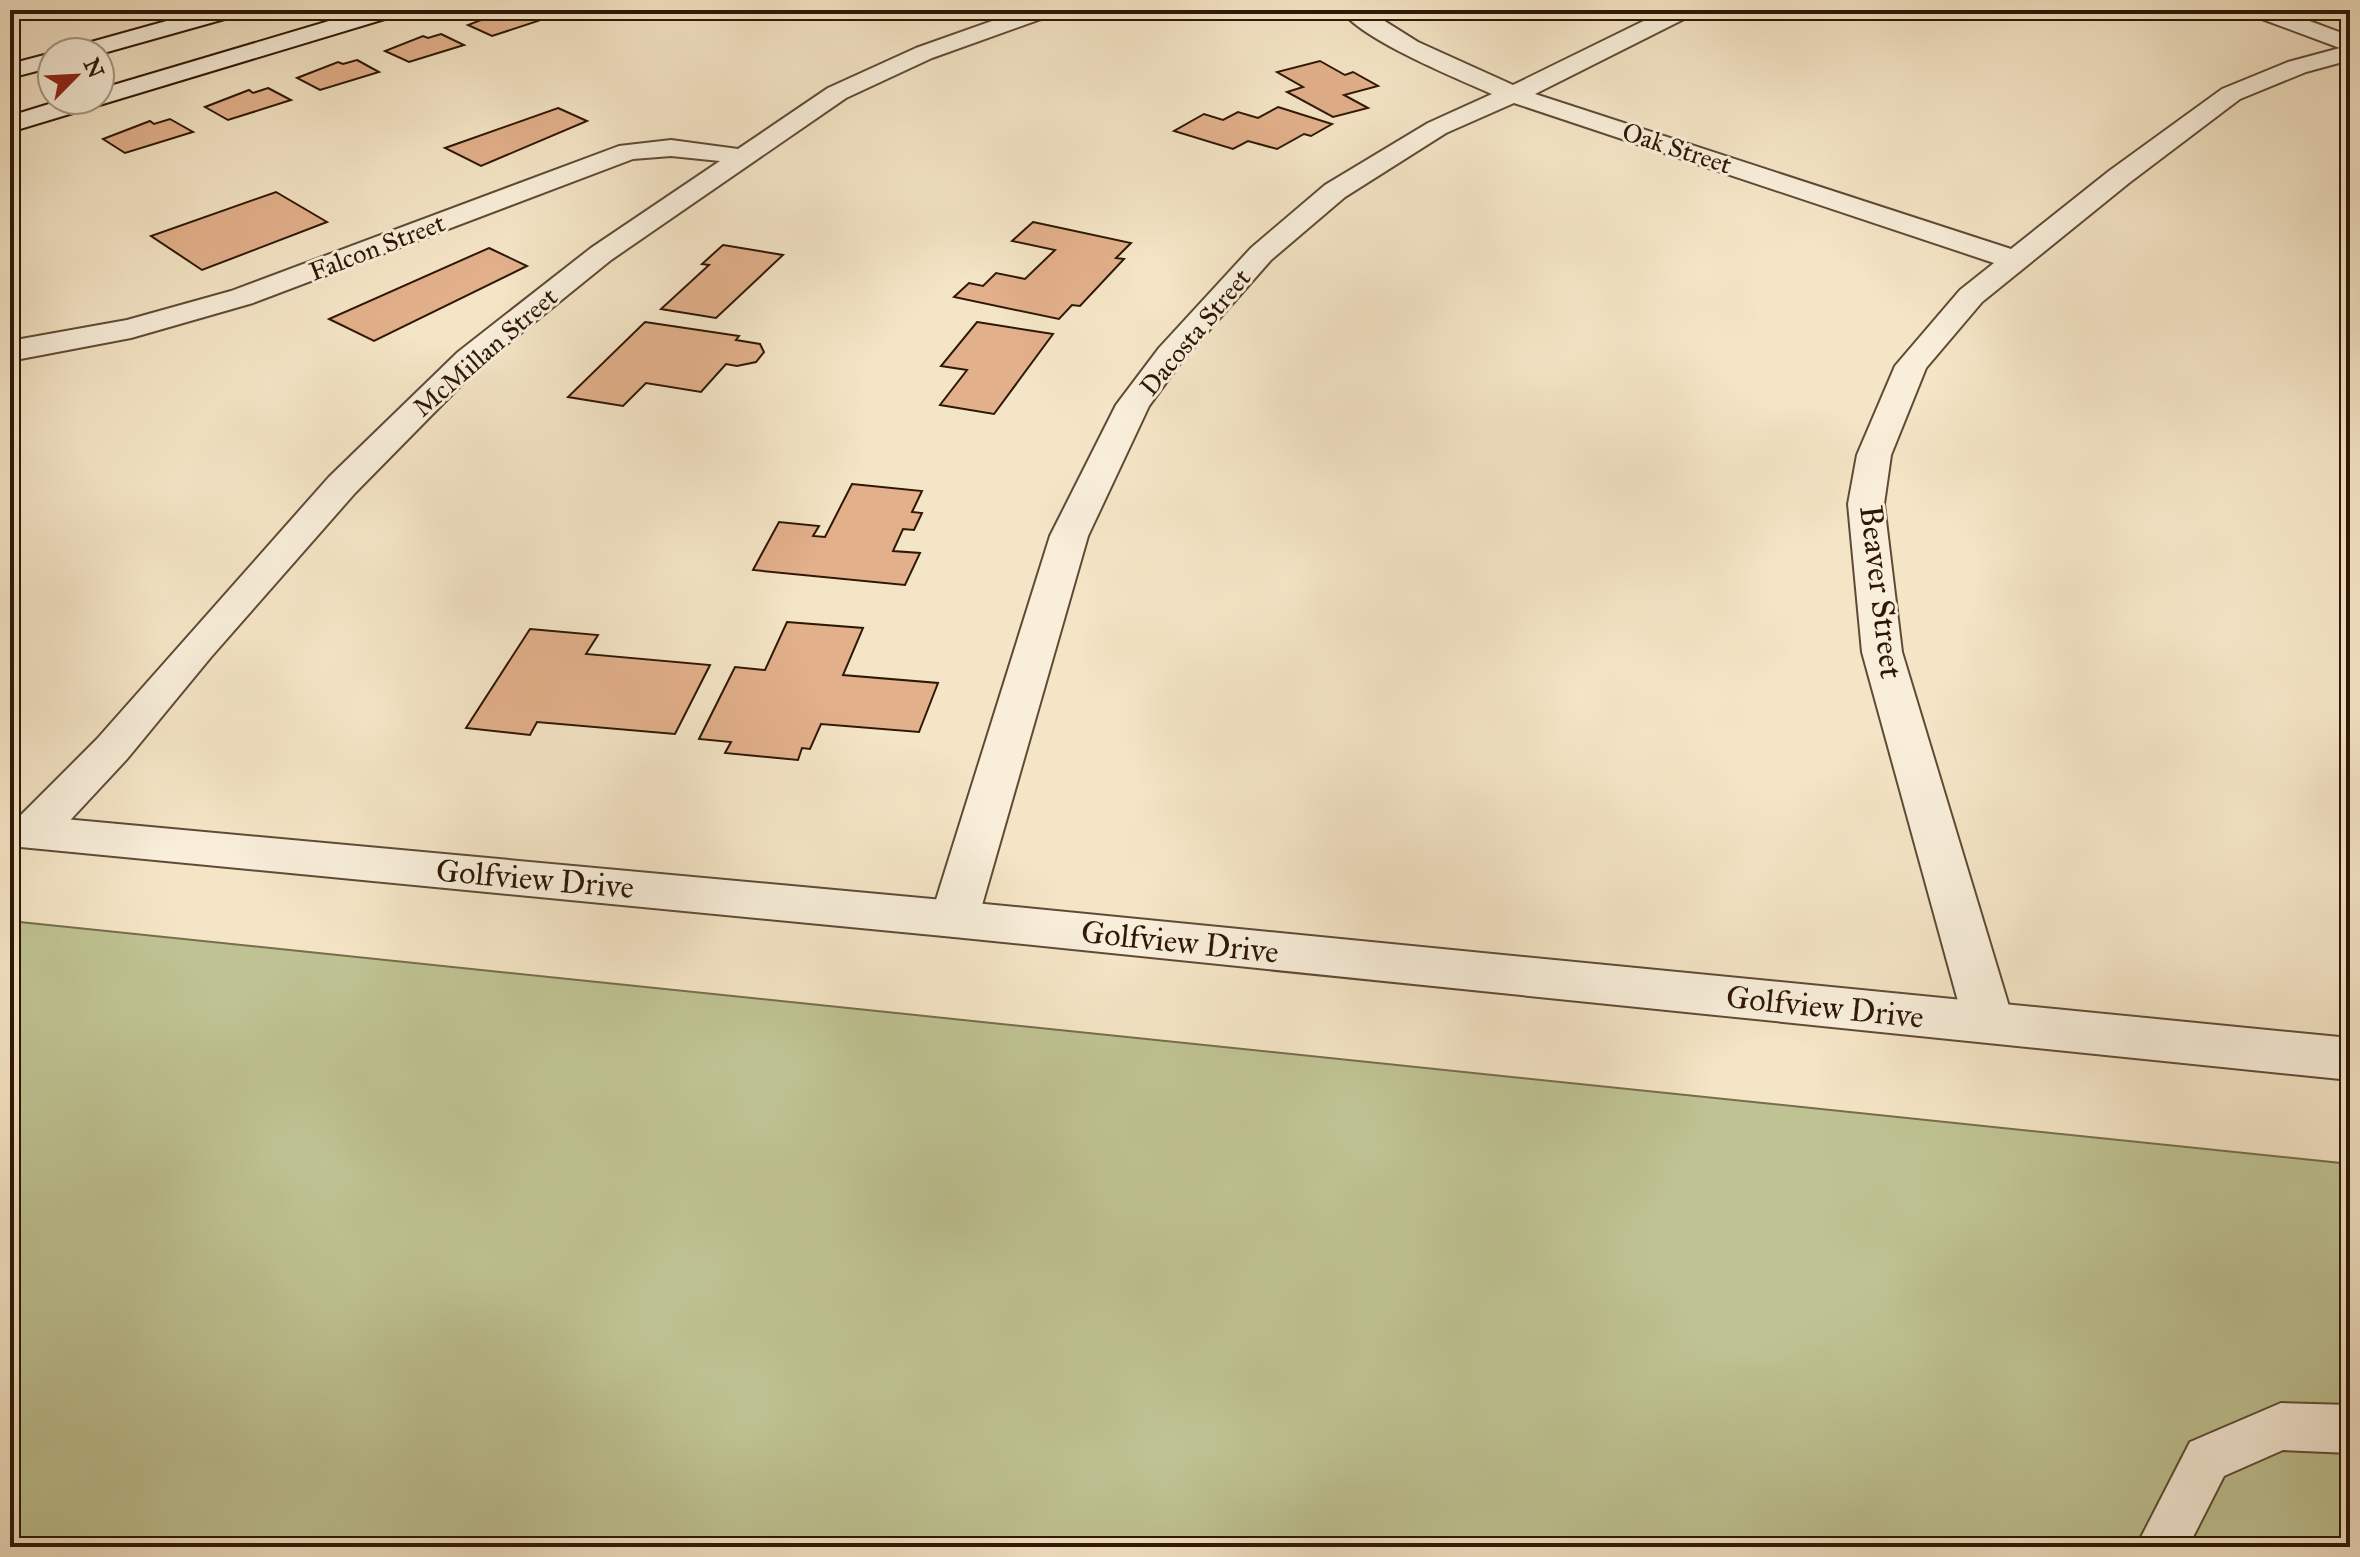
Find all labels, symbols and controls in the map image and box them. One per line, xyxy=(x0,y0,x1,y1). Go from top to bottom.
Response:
north arrow xyxy=(36,36,116,116)
text: N xyxy=(78,54,110,82)
street label: Oak Street xyxy=(1618,115,1736,181)
street label: Falcon Street xyxy=(305,206,449,288)
street label: Dacosta Street xyxy=(1133,262,1257,402)
street label: McMillan Street xyxy=(406,281,564,423)
street label: Beaver Street xyxy=(1851,503,1911,681)
street label: Golfview Drive xyxy=(434,851,636,907)
street label: Golfview Drive xyxy=(1079,912,1281,972)
street label: Golfview Drive xyxy=(1724,977,1926,1037)

